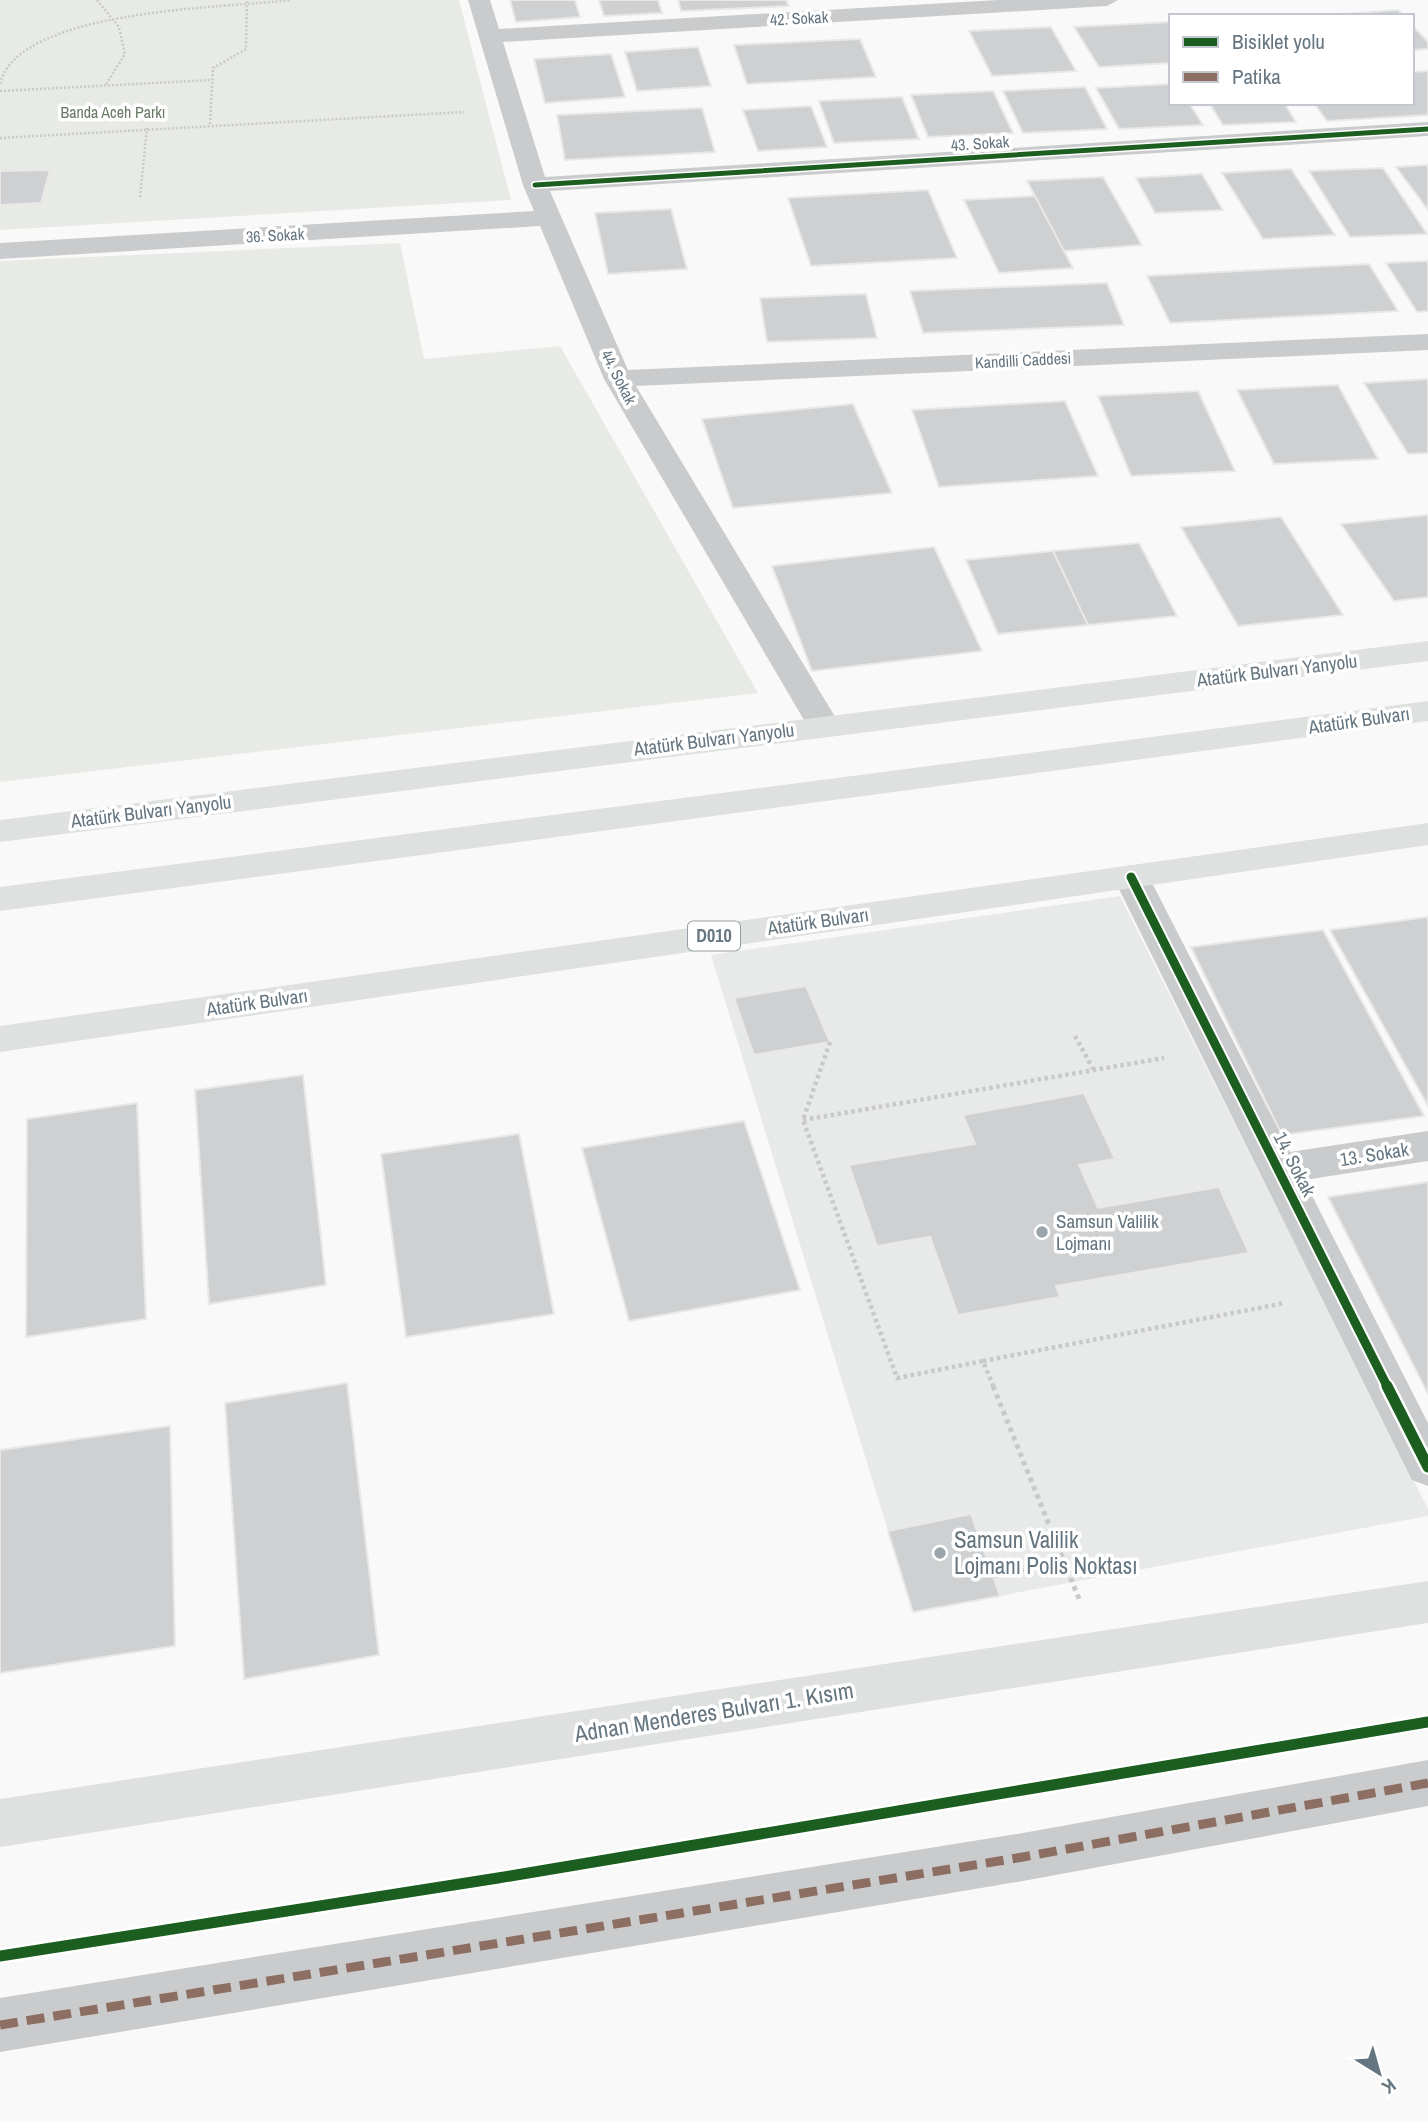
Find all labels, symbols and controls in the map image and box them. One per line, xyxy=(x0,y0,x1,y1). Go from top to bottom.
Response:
street label: 42. Sokak xyxy=(769,5,829,31)
legend xyxy=(1169,14,1414,105)
text: Bisiklet yolu xyxy=(1232,27,1325,56)
text: Patika xyxy=(1232,62,1281,91)
park label: Banda Aceh Parkı xyxy=(60,101,166,123)
street label: 43. Sokak xyxy=(950,130,1010,156)
street label: 36. Sokak xyxy=(245,222,305,248)
street label: 44. Sokak xyxy=(596,346,642,408)
street label: Kandilli Caddesi xyxy=(974,346,1072,374)
street label: Atatürk Bulvarı Yanyolu xyxy=(1194,647,1359,693)
street label: Atatürk Bulvarı xyxy=(1306,700,1411,740)
street label: Atatürk Bulvarı Yanyolu xyxy=(631,716,796,762)
street label: Atatürk Bulvarı Yanyolu xyxy=(68,788,233,834)
street label: Atatürk Bulvarı xyxy=(765,901,870,941)
road number: D010 xyxy=(688,922,740,951)
street label: Atatürk Bulvarı xyxy=(204,982,309,1022)
street label: 14. Sokak xyxy=(1268,1127,1322,1201)
street label: 13. Sokak xyxy=(1338,1136,1410,1172)
place label: Samsun Valilik Lojmanı xyxy=(1056,1208,1159,1256)
marker: Samsun Valilik Lojmanı xyxy=(1034,1224,1050,1240)
place label: Samsun Valilik Lojmanı Polis Noktası xyxy=(954,1524,1137,1581)
marker: Samsun Valilik Lojmanı Polis Noktası xyxy=(932,1545,948,1561)
street label: Adnan Menderes Bulvarı 1. Kısım xyxy=(571,1674,856,1749)
north arrow xyxy=(1344,2038,1414,2108)
text: K xyxy=(1376,2073,1402,2101)

